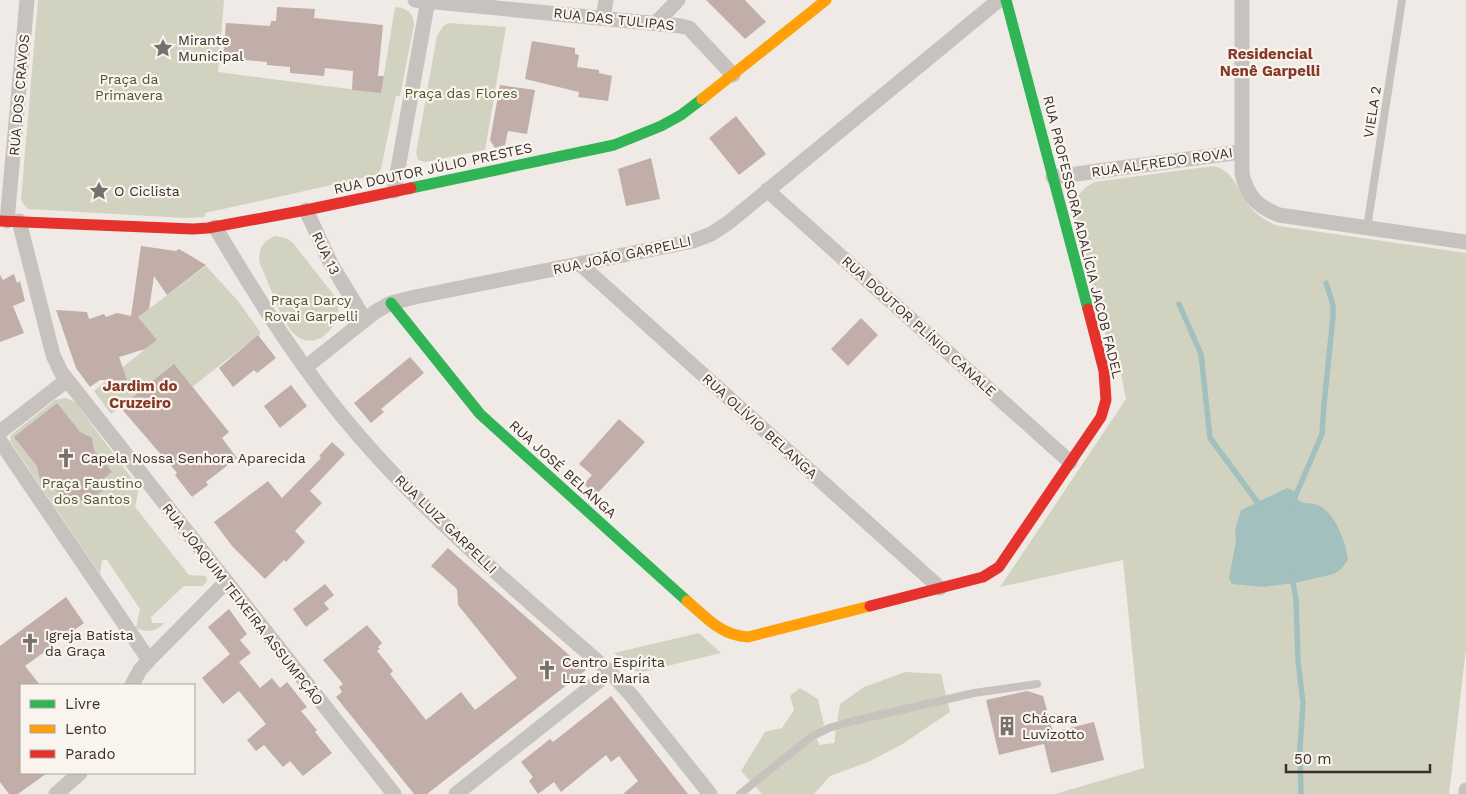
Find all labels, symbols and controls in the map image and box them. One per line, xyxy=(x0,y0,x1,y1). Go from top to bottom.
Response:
street label: RUA DAS TULIPAS xyxy=(553,5,675,33)
place label: Mirante Municipal xyxy=(178,32,244,64)
street label: RUA DOS CRAVOS xyxy=(6,33,32,157)
place icon: Mirante Municipal xyxy=(152,37,174,59)
district label: Residencial Nenê Garpelli xyxy=(1220,45,1320,80)
park label: Praça da Primavera xyxy=(95,71,163,103)
park label: Praça das Flores xyxy=(404,85,518,101)
street label: VIELA 2 xyxy=(1360,85,1384,139)
street label: RUA PROFESSORA ADALÍCIA JACOB FADEL xyxy=(1040,94,1126,380)
street label: RUA DOUTOR JÚLIO PRESTES xyxy=(332,139,534,197)
street label: RUA ALFREDO ROVAI xyxy=(1090,144,1234,180)
place icon: O Ciclista xyxy=(88,180,110,202)
place label: O Ciclista xyxy=(114,183,180,199)
street label: RUA 13 xyxy=(309,229,343,277)
street label: RUA JOÃO GARPELLI xyxy=(551,232,693,278)
street label: RUA DOUTOR PLÍNIO CANALE xyxy=(839,252,999,400)
park label: Praça Darcy Rovai Garpelli xyxy=(264,292,358,324)
street label: RUA OLÍVIO BELANGA xyxy=(699,370,821,482)
district label: Jardim do Cruzeiro xyxy=(103,377,177,412)
street label: RUA JOSÉ BELANGA xyxy=(506,417,620,521)
church icon: Capela Nossa Senhora Aparecida xyxy=(55,447,77,469)
place label: Capela Nossa Senhora Aparecida xyxy=(81,450,306,466)
street label: RUA LUIZ GARPELLI xyxy=(392,471,500,577)
park label: Praça Faustino dos Santos xyxy=(42,475,142,507)
street label: RUA JOAQUIM TEIXEIRA ASSUMPÇÃO xyxy=(159,500,327,708)
place label: Igreja Batista da Graça xyxy=(45,627,134,659)
church icon: Igreja Batista da Graça xyxy=(19,632,41,654)
place label: Centro Espírita Luz de Maria xyxy=(562,654,665,686)
church icon: Centro Espírita Luz de Maria xyxy=(536,659,558,681)
legend xyxy=(20,684,195,774)
text: Livre xyxy=(65,695,100,713)
place label: Chácara Luvizotto xyxy=(1022,710,1085,742)
building icon: Chácara Luvizotto xyxy=(996,715,1018,737)
text: Lento xyxy=(65,720,107,738)
scale bar xyxy=(1286,742,1430,774)
text: Parado xyxy=(65,745,115,763)
text: 50 m xyxy=(1294,750,1331,768)

